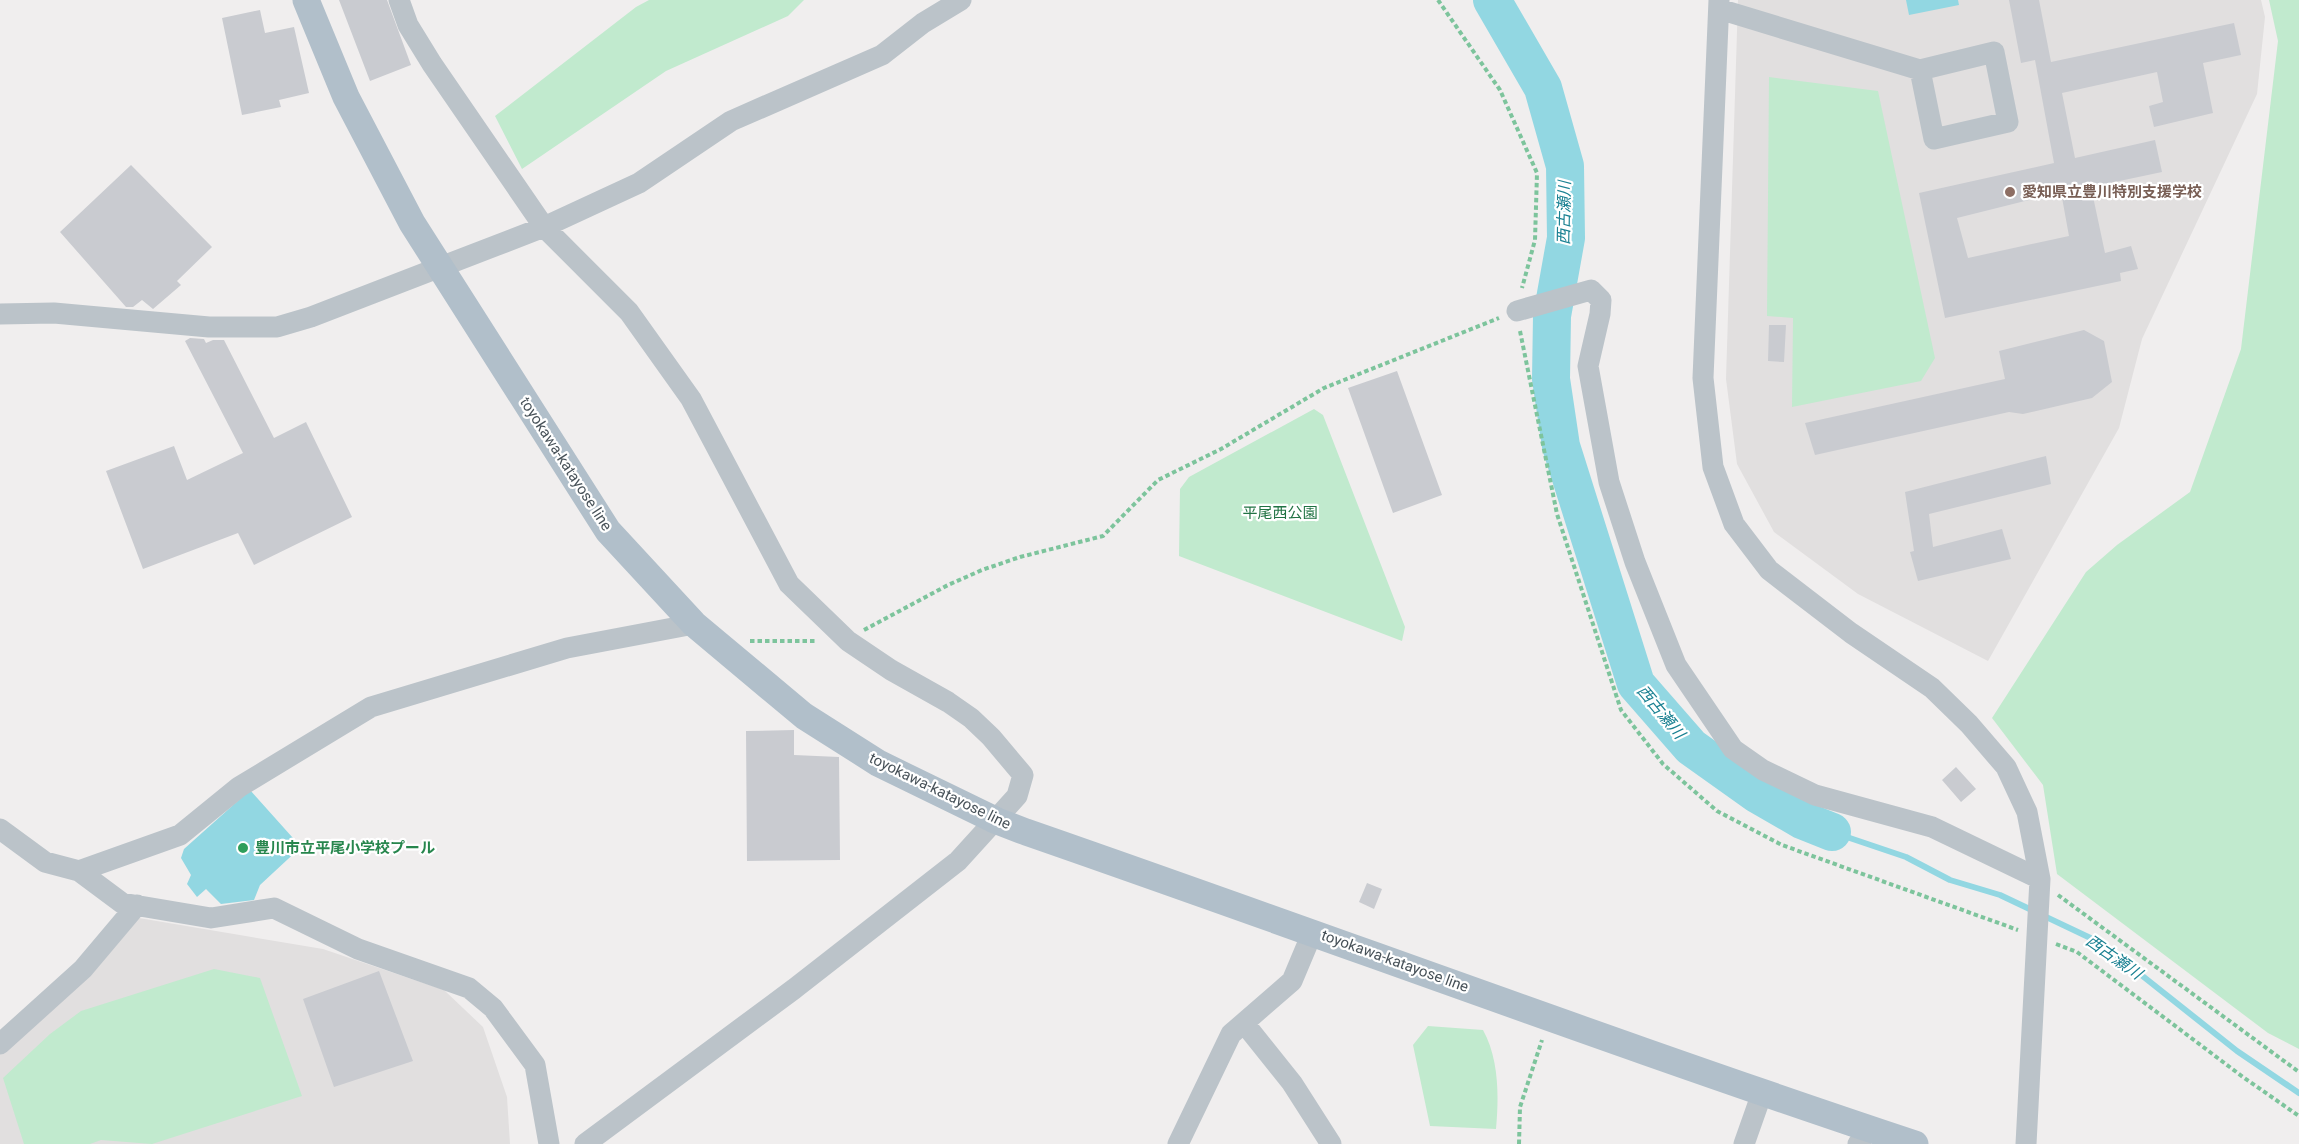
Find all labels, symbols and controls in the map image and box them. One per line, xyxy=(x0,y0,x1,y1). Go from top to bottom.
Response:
water label: 西古瀬川 xyxy=(1554,179,1574,245)
place label: 愛知県立豊川特別支援学校 xyxy=(2022,183,2202,201)
marker: 愛知県立豊川特別支援学校 xyxy=(2003,185,2017,199)
street label: toyokawa-katayose line xyxy=(516,394,616,534)
park label: 平尾西公園 xyxy=(1242,504,1318,522)
water label: 西古瀬川 xyxy=(1633,681,1690,744)
street label: toyokawa-katayose line xyxy=(866,749,1014,833)
place label: 豊川市立平尾小学校プール xyxy=(255,839,435,857)
marker: 豊川市立平尾小学校プール xyxy=(236,841,250,855)
street label: toyokawa-katayose line xyxy=(1319,926,1471,996)
water label: 西古瀬川 xyxy=(2082,931,2147,984)

